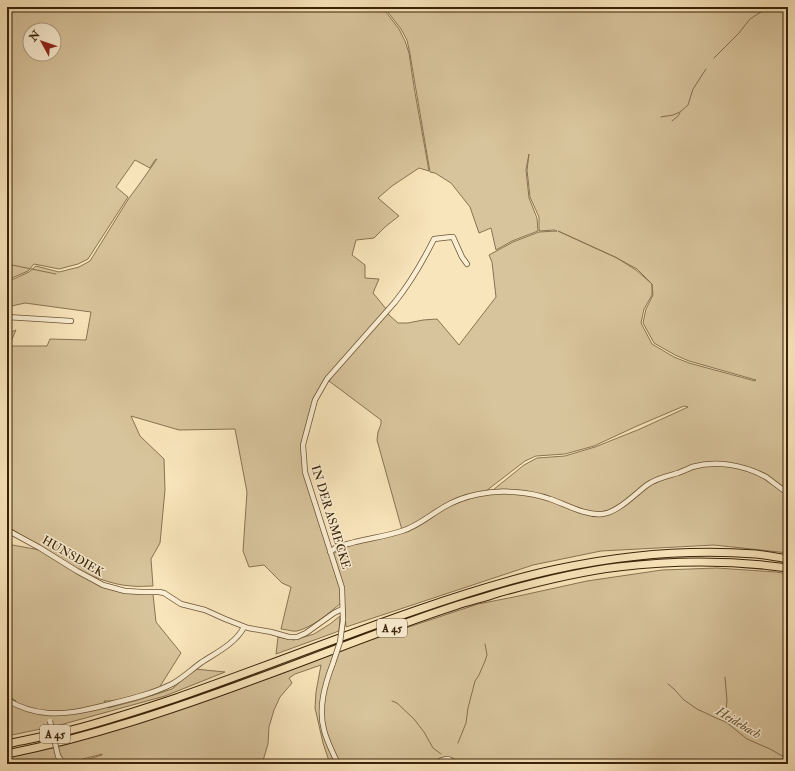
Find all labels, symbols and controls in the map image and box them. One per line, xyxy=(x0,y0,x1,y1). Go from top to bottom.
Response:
north arrow xyxy=(22,22,62,62)
text: N xyxy=(26,27,44,45)
street label: IN DER ASMECKE xyxy=(308,463,354,571)
street label: HUNSDIEK xyxy=(39,533,107,580)
road number: A 45 xyxy=(377,619,407,637)
water label: Heidebach xyxy=(712,703,764,743)
road number: A 45 xyxy=(40,725,70,743)

